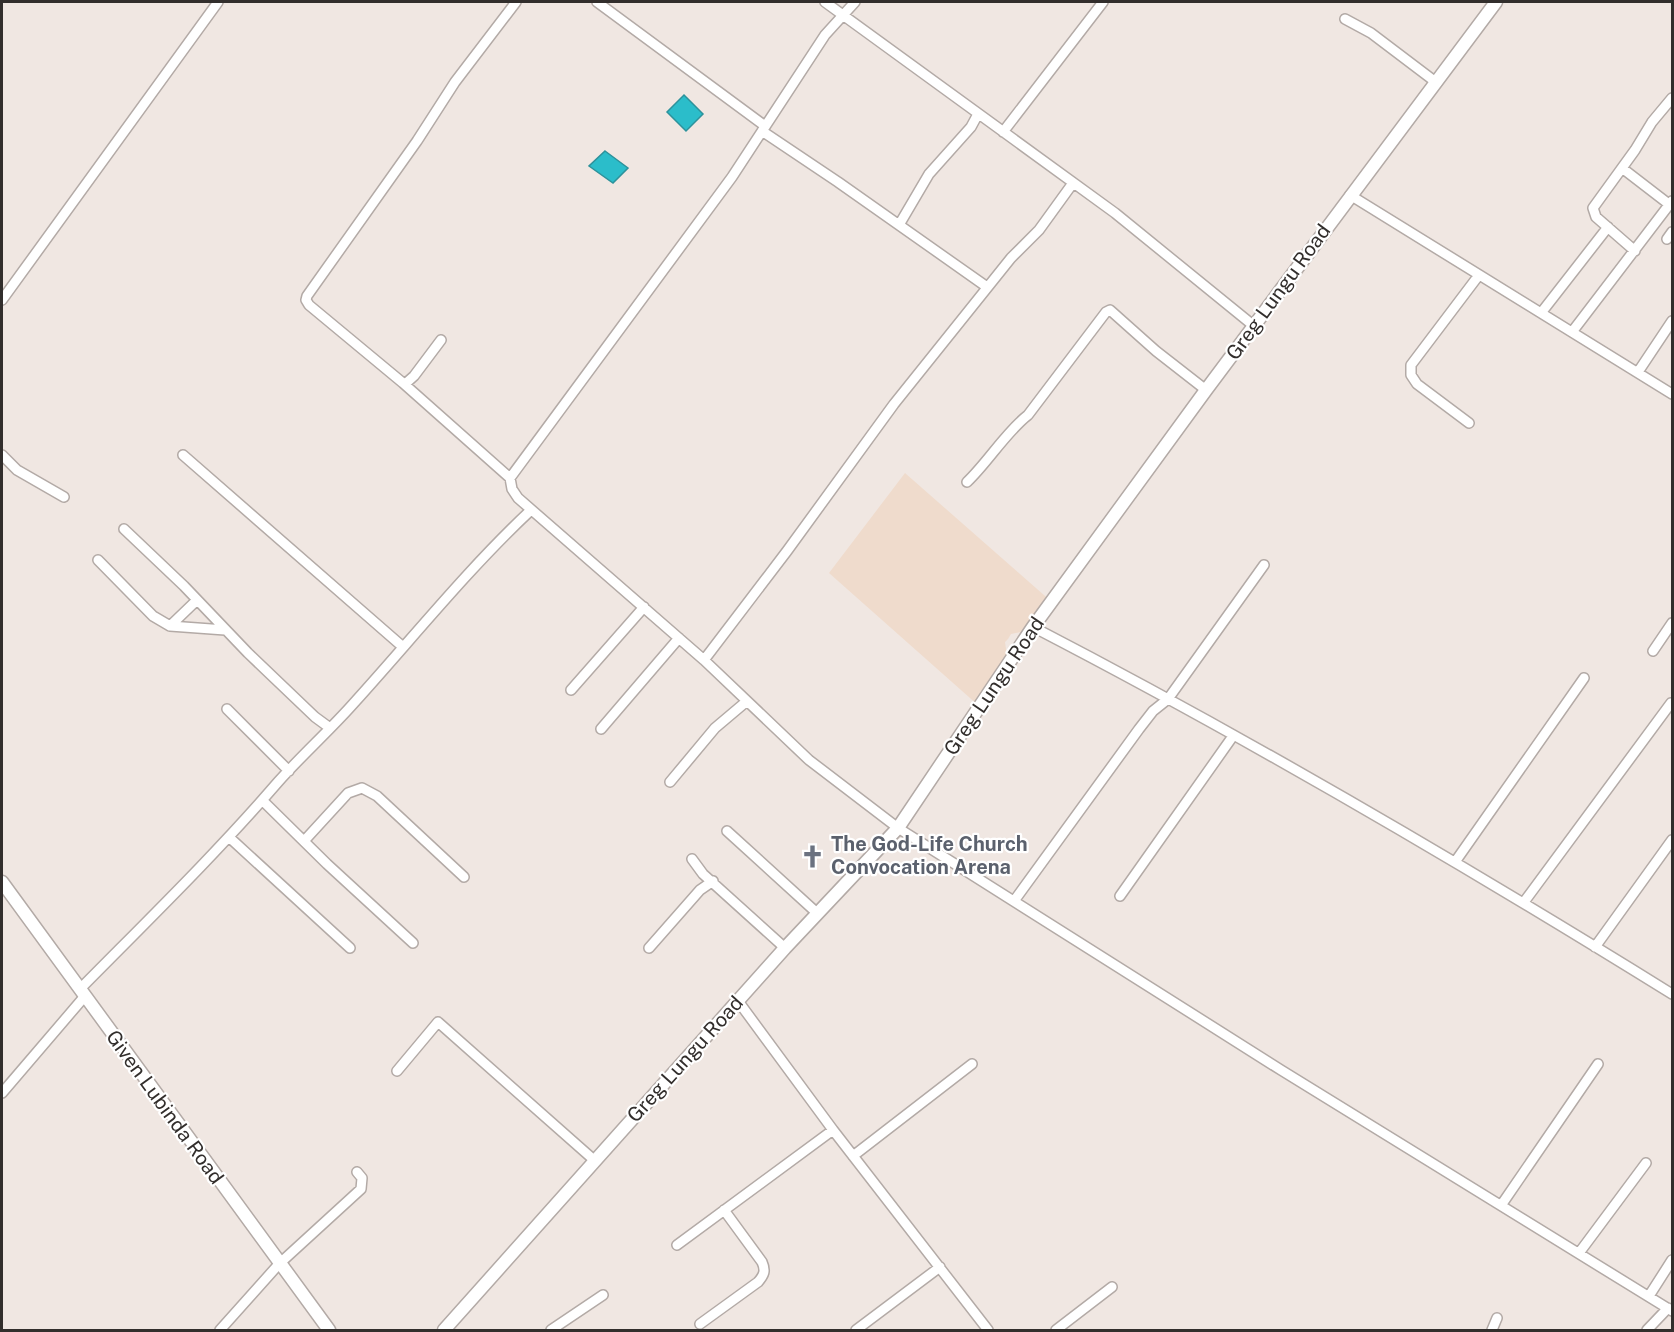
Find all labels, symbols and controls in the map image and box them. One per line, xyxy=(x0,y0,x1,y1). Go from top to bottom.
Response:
street label: Greg Lungu Road xyxy=(1221,220,1335,364)
street label: Greg Lungu Road xyxy=(939,612,1049,760)
place label: The God-Life Church Convocation Arena xyxy=(831,832,1028,879)
church icon: The God-Life Church Convocation Arena xyxy=(800,843,826,869)
street label: Greg Lungu Road xyxy=(622,991,748,1127)
street label: Given Lubinda Road xyxy=(101,1025,229,1189)

